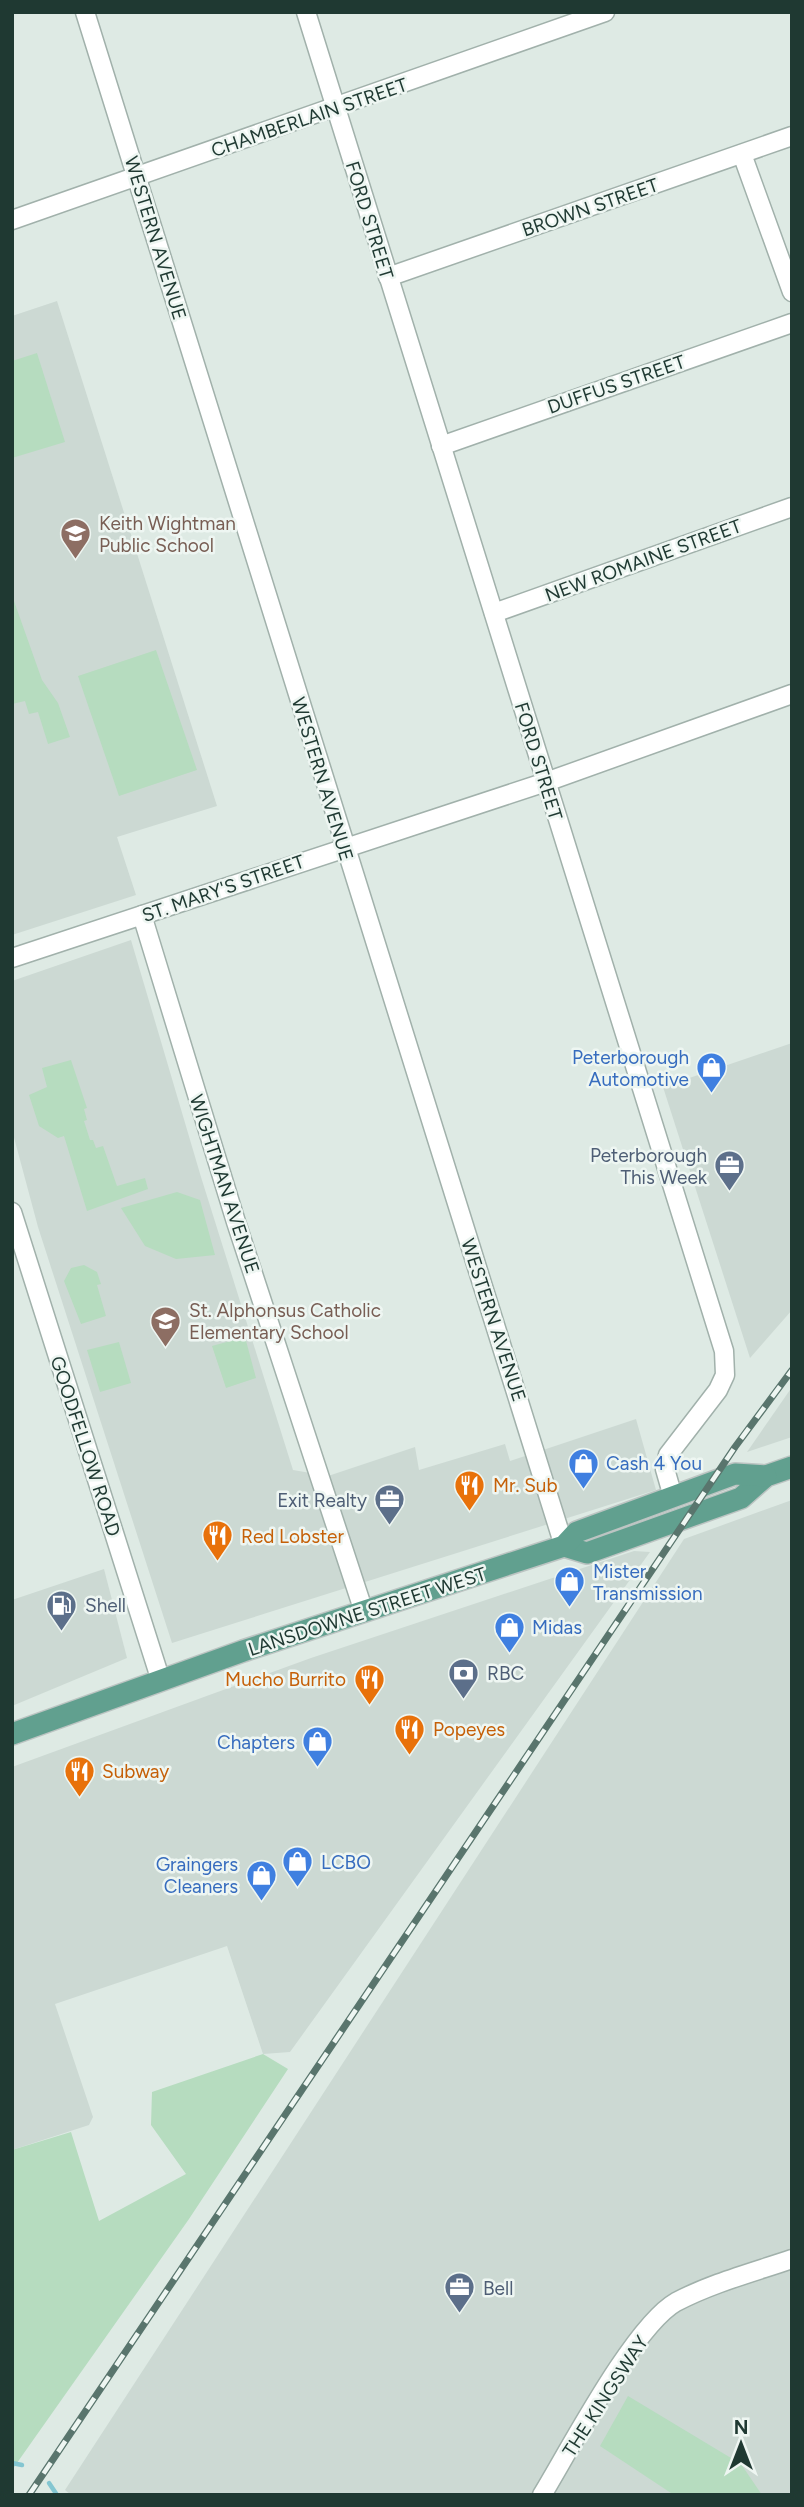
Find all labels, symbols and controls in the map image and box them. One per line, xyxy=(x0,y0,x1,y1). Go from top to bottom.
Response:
street label: CHAMBERLAIN STREET xyxy=(208,73,411,162)
street label: WESTERN AVENUE xyxy=(120,153,191,323)
street label: FORD STREET xyxy=(341,159,398,282)
street label: BROWN STREET xyxy=(519,173,662,242)
street label: DUFFUS STREET xyxy=(544,350,688,419)
place label: Keith Wightman Public School xyxy=(99,512,236,557)
street label: NEW ROMAINE STREET xyxy=(542,514,745,607)
school or university icon: Keith Wightman Public School xyxy=(59,517,93,561)
street label: WESTERN AVENUE xyxy=(287,694,358,864)
street label: FORD STREET xyxy=(510,700,567,823)
street label: ST. MARY'S STREET xyxy=(139,850,308,927)
place label: Peterborough Automotive xyxy=(572,1046,689,1091)
shop icon: Peterborough Automotive xyxy=(695,1051,729,1095)
street label: WIGHTMAN AVENUE xyxy=(185,1092,264,1277)
place label: Peterborough This Week xyxy=(590,1144,708,1189)
office icon: Peterborough This Week xyxy=(713,1149,747,1193)
street label: WESTERN AVENUE xyxy=(456,1236,531,1405)
place label: St. Alphonsus Catholic Elementary School xyxy=(189,1299,381,1344)
school or university icon: St. Alphonsus Catholic Elementary School xyxy=(149,1304,183,1348)
street label: GOODFELLOW ROAD xyxy=(46,1353,126,1539)
shop icon: Cash 4 You xyxy=(566,1446,600,1490)
place label: Cash 4 You xyxy=(606,1452,702,1475)
restaurant icon: Mr. Sub xyxy=(453,1468,487,1512)
place label: Mr. Sub xyxy=(493,1474,558,1497)
office icon: Exit Realty xyxy=(373,1483,407,1527)
place label: Exit Realty xyxy=(277,1489,367,1512)
restaurant icon: Red Lobster xyxy=(201,1519,235,1563)
place label: Red Lobster xyxy=(241,1525,344,1548)
place label: Mister Transmission xyxy=(593,1560,702,1605)
street label: LANSDOWNE STREET WEST xyxy=(245,1562,490,1661)
shop icon: Mister Transmission xyxy=(553,1565,587,1609)
fuel station icon: Shell xyxy=(45,1588,79,1632)
place label: Shell xyxy=(85,1594,126,1617)
shop icon: Midas xyxy=(492,1610,526,1654)
place label: Midas xyxy=(532,1616,582,1639)
bank icon: RBC xyxy=(447,1656,481,1700)
restaurant icon: Mucho Burrito xyxy=(352,1662,386,1706)
place label: RBC xyxy=(487,1662,525,1685)
place label: Mucho Burrito xyxy=(225,1668,346,1691)
restaurant icon: Popeyes xyxy=(393,1712,427,1756)
place label: Popeyes xyxy=(433,1718,505,1741)
shop icon: Chapters xyxy=(301,1725,335,1769)
place label: Chapters xyxy=(217,1731,295,1754)
restaurant icon: Subway xyxy=(62,1754,96,1798)
place label: Subway xyxy=(102,1760,169,1783)
shop icon: LCBO xyxy=(281,1845,315,1889)
place label: LCBO xyxy=(321,1851,371,1874)
place label: Graingers Cleaners xyxy=(156,1853,238,1898)
shop icon: Graingers Cleaners xyxy=(244,1858,278,1902)
office icon: Bell xyxy=(443,2271,477,2315)
place label: Bell xyxy=(483,2277,513,2300)
street label: THE KINGSWAY xyxy=(558,2331,653,2461)
north arrow xyxy=(706,2409,776,2479)
text: N xyxy=(734,2416,748,2439)

